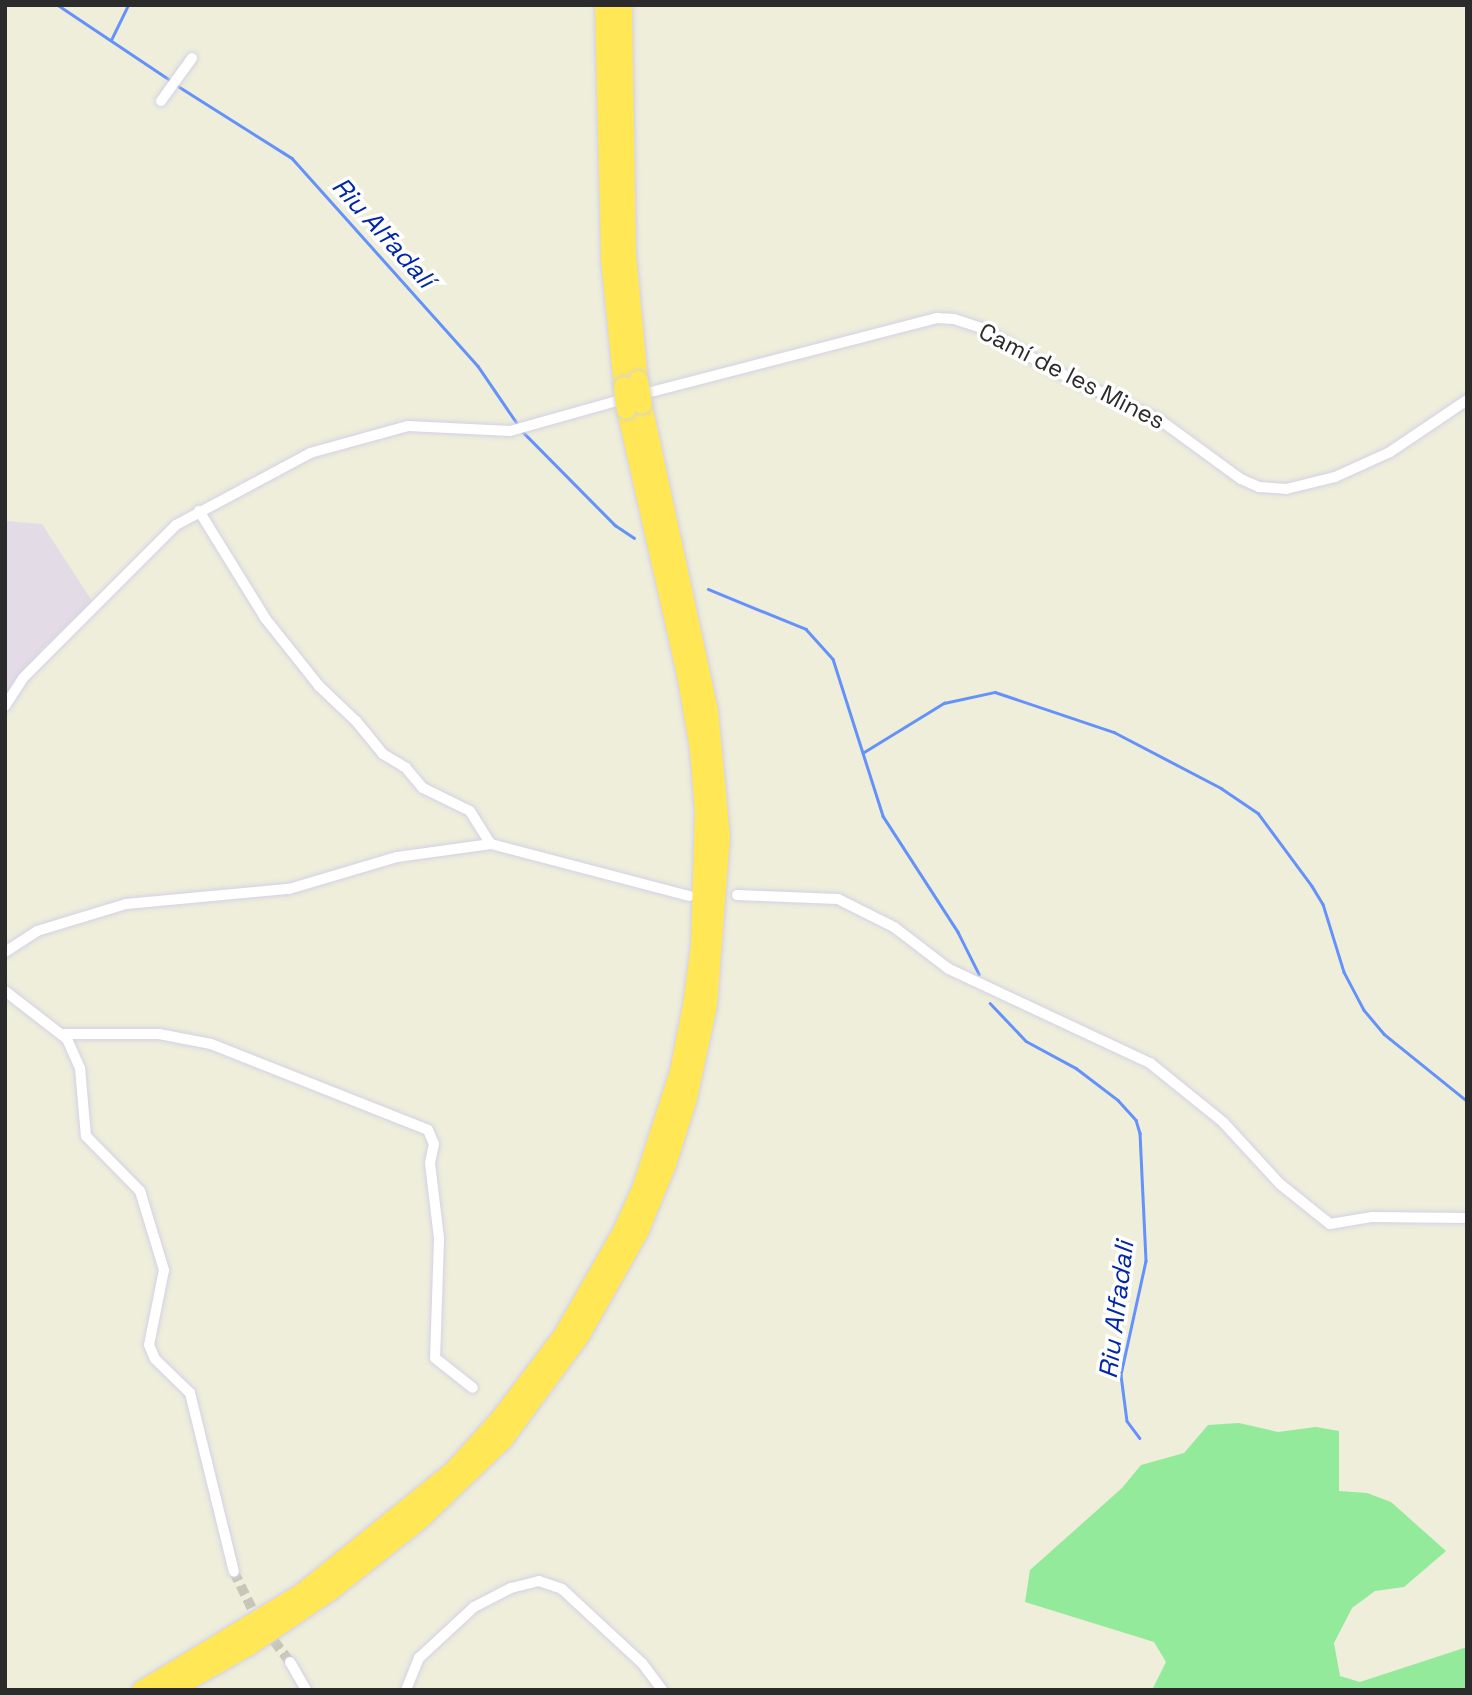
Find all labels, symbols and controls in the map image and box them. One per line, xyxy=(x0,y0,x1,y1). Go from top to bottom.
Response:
water label: Riu Alfadalí xyxy=(325,171,441,295)
street label: Camí de les Mines xyxy=(974,317,1170,435)
water label: Riu Alfadali xyxy=(1093,1239,1141,1381)

